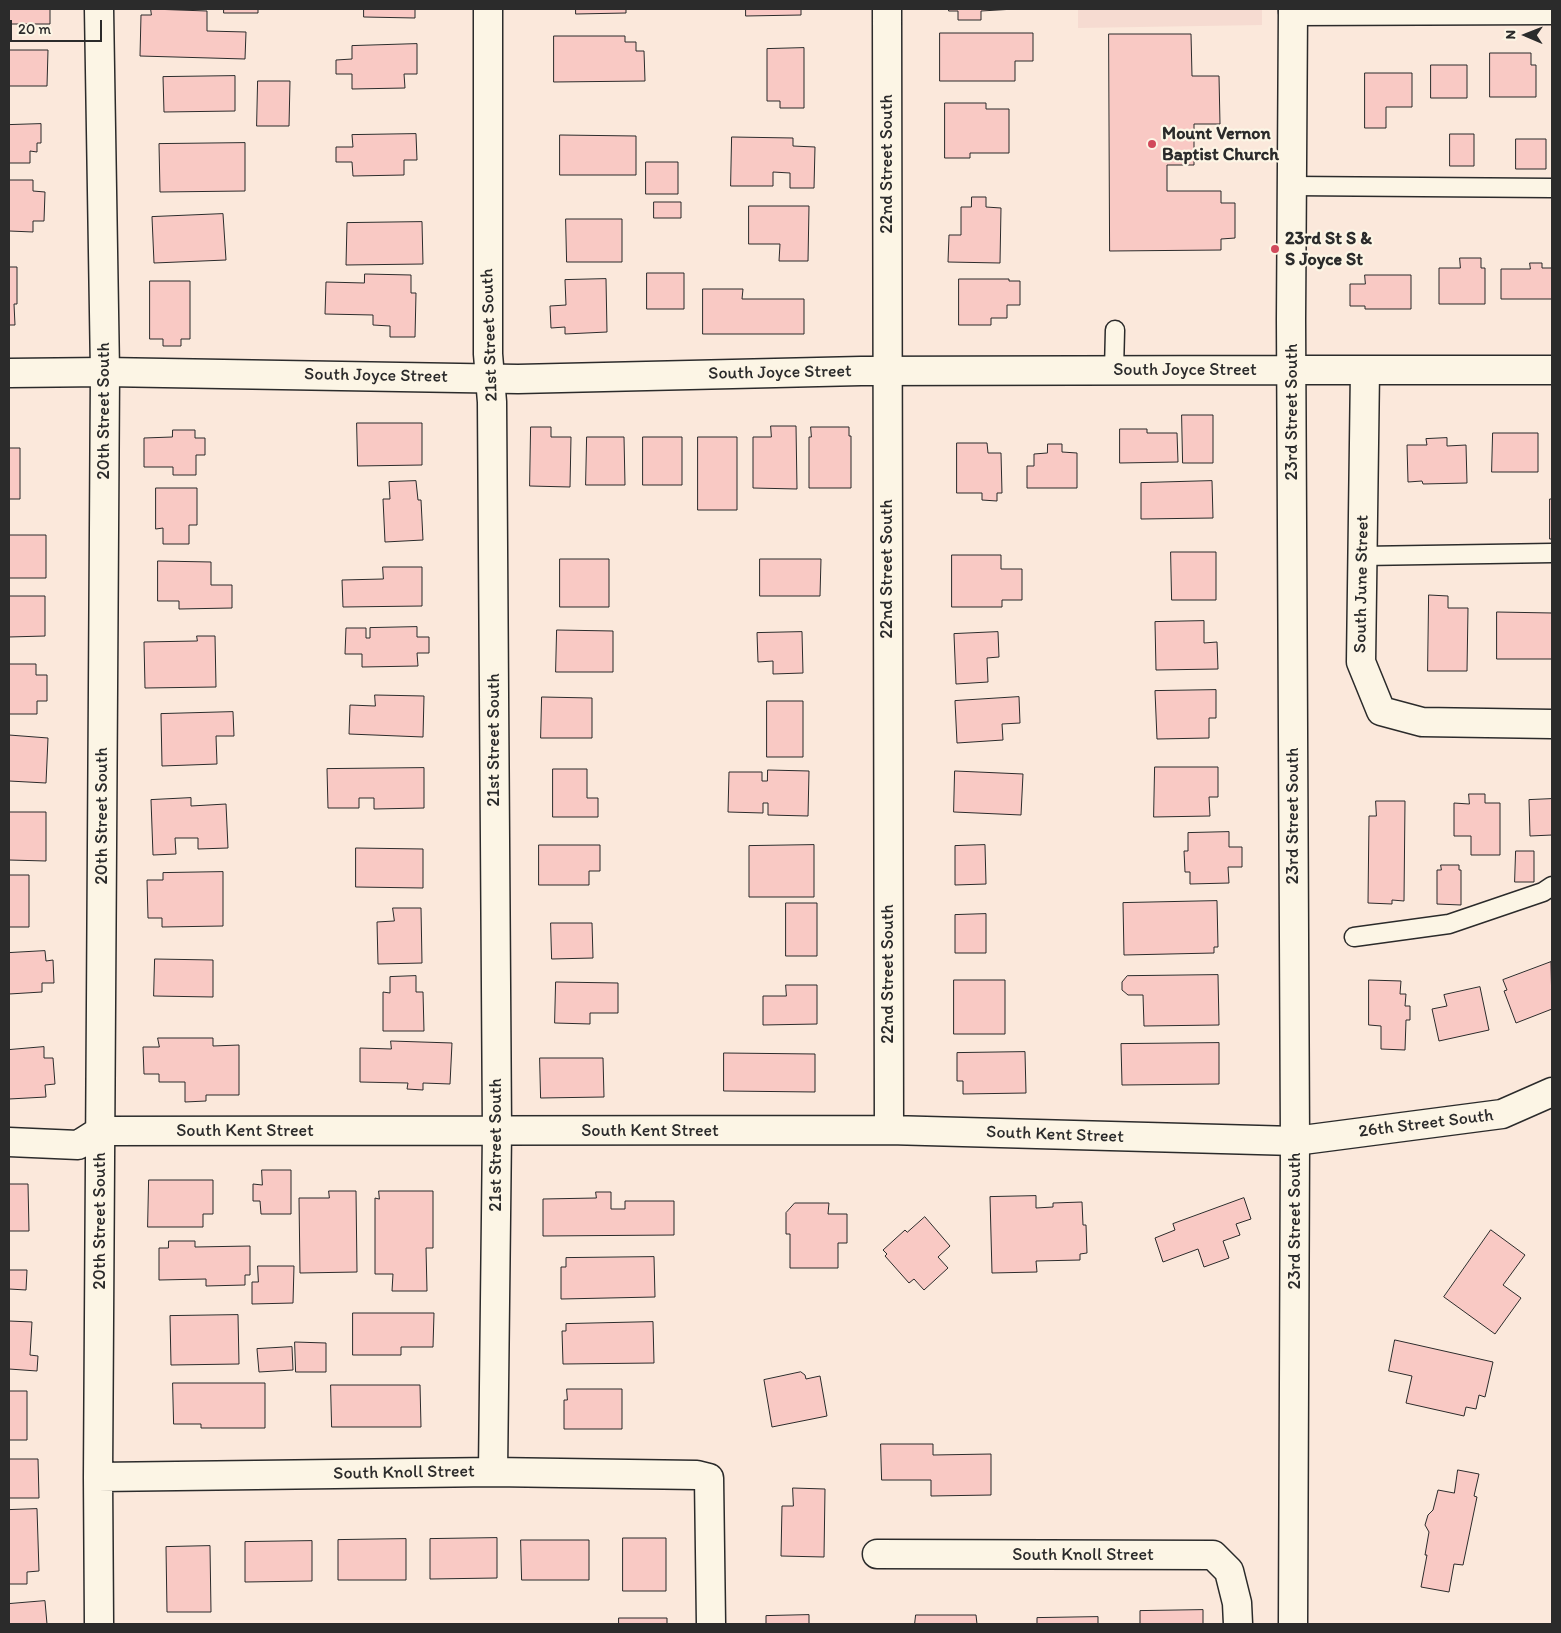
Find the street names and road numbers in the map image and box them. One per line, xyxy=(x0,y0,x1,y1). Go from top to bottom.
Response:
street label: 22nd Street South xyxy=(876,94,898,234)
street label: 21st Street South xyxy=(477,268,503,402)
street label: 20th Street South xyxy=(93,342,115,480)
street label: 23rd Street South xyxy=(1281,344,1303,480)
street label: South Joyce Street xyxy=(1113,359,1257,381)
street label: South Joyce Street xyxy=(708,361,852,385)
street label: South Joyce Street xyxy=(304,364,448,388)
street label: 22nd Street South xyxy=(876,499,898,639)
street label: South June Street xyxy=(1350,515,1374,653)
street label: 21st Street South xyxy=(483,673,505,807)
street label: 20th Street South xyxy=(91,747,113,885)
street label: 23rd Street South xyxy=(1282,748,1304,884)
street label: 22nd Street South xyxy=(877,904,899,1044)
street label: 21st Street South xyxy=(485,1078,507,1212)
street label: 26th Street South xyxy=(1357,1105,1495,1143)
street label: South Kent Street xyxy=(176,1120,314,1142)
street label: South Kent Street xyxy=(581,1120,719,1142)
street label: South Kent Street xyxy=(986,1122,1124,1148)
street label: 20th Street South xyxy=(89,1152,111,1290)
street label: 23rd Street South xyxy=(1284,1153,1306,1289)
street label: South Knoll Street xyxy=(333,1461,475,1485)
street label: South Knoll Street xyxy=(1012,1544,1154,1566)

